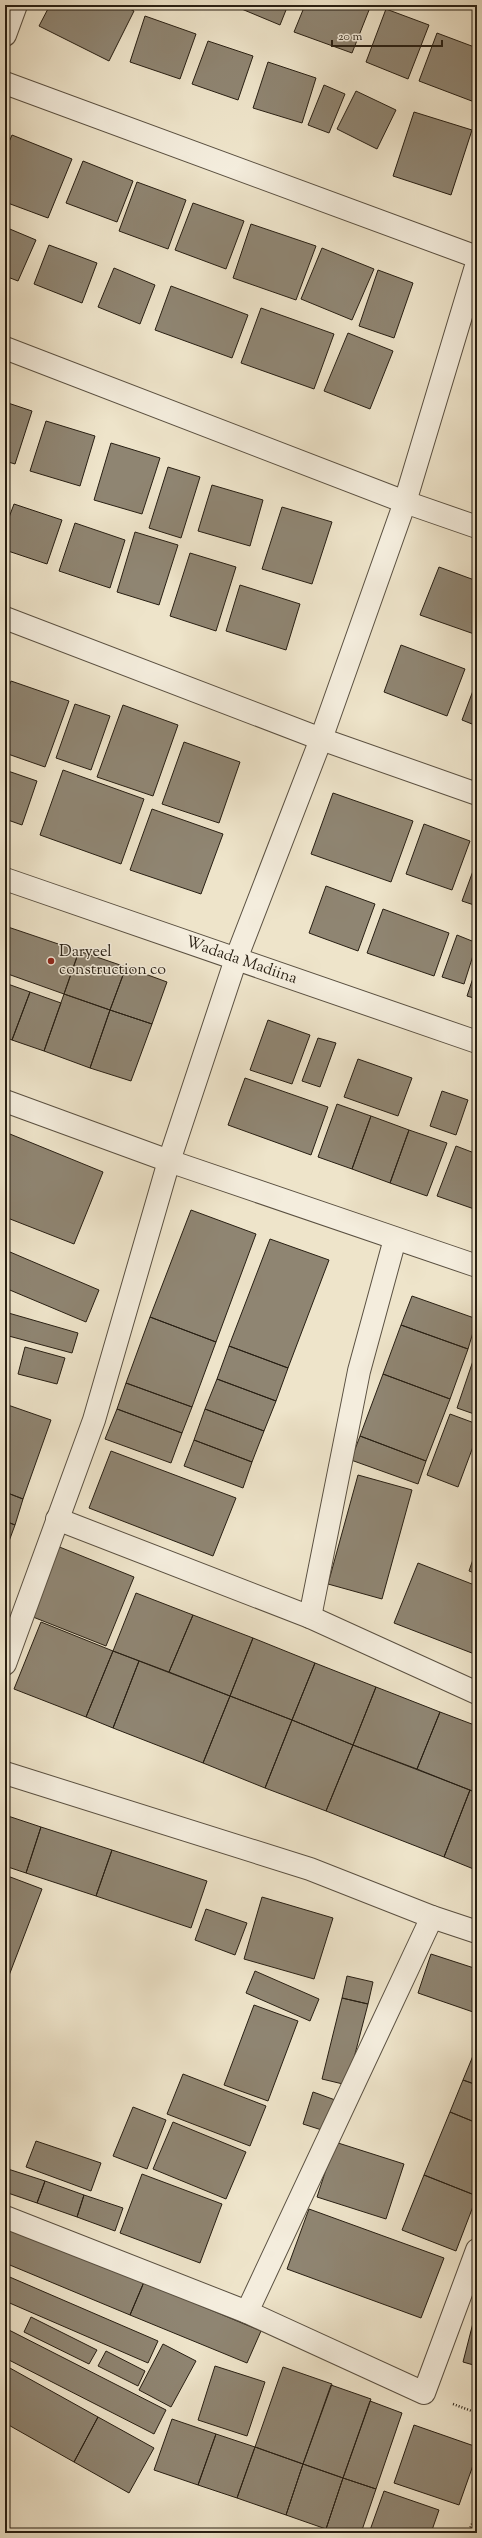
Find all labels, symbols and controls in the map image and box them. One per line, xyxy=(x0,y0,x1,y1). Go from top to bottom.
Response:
scale bar xyxy=(332,22,442,48)
text: 20 m xyxy=(338,28,363,46)
street label: Wadada Madiina xyxy=(182,931,301,991)
place label: Daryeel construction co xyxy=(59,941,166,982)
marker: Daryeel construction co xyxy=(46,956,56,966)

